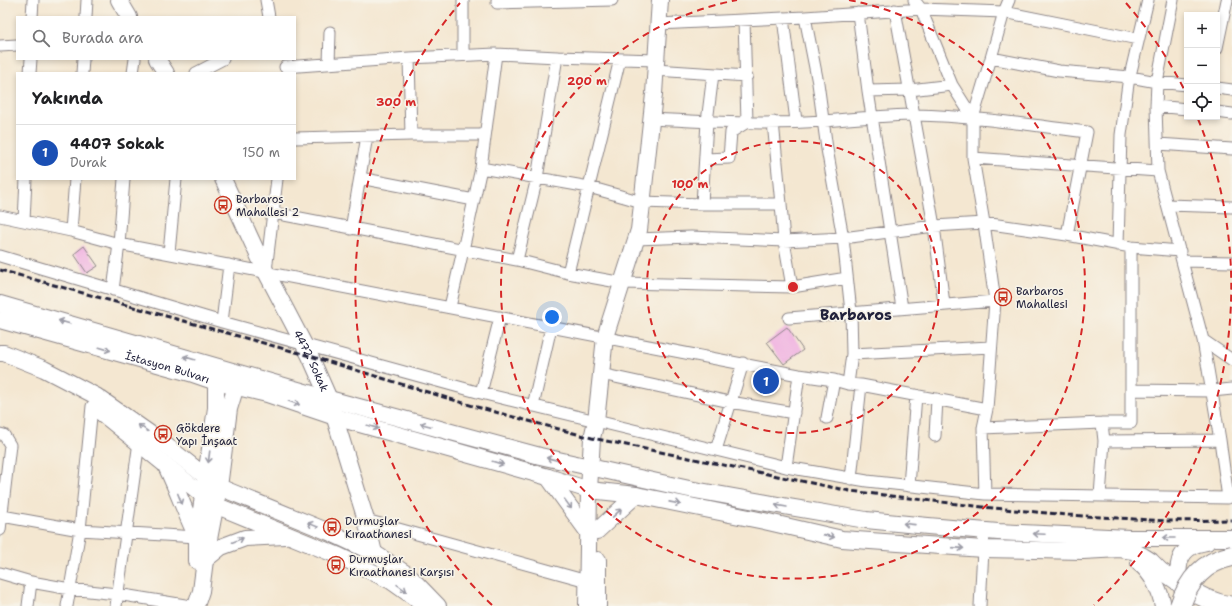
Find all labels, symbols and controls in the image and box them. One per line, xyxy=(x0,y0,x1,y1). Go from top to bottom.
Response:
map controls xyxy=(1184,12,1220,120)
button: + xyxy=(1184,12,1220,48)
search box xyxy=(16,16,296,60)
icon: search xyxy=(30,27,52,49)
text: Burada ara xyxy=(62,28,143,48)
button: − xyxy=(1184,48,1220,84)
text: 200 m xyxy=(567,73,607,89)
button: locate xyxy=(1184,84,1220,120)
text: Yakında xyxy=(32,87,103,109)
text: 300 m xyxy=(376,94,416,110)
text: 4407 Sokak xyxy=(70,134,165,154)
text: 1 xyxy=(42,144,48,161)
text: 150 m xyxy=(242,144,280,161)
text: Durak xyxy=(70,154,107,171)
text: 100 m xyxy=(672,176,709,192)
place label: Barbaros Mahallesi 2 xyxy=(236,192,299,220)
bus stop icon: Barbaros Mahallesi 2 xyxy=(213,195,233,215)
centre of rings xyxy=(786,280,800,294)
place label: Barbaros Mahallesi xyxy=(1016,284,1068,312)
bus stop icon: Barbaros Mahallesi xyxy=(993,287,1013,307)
district label: Barbaros xyxy=(820,305,892,325)
your location xyxy=(542,307,562,327)
one-way arrow xyxy=(58,318,71,326)
street label: 4472. Sokak xyxy=(290,327,332,394)
one-way arrow xyxy=(98,346,111,353)
street label: İstasyon Bulvarı xyxy=(123,348,212,387)
one-way arrow xyxy=(183,354,196,361)
pin: 1 xyxy=(753,366,779,396)
one-way arrow xyxy=(287,400,300,407)
place label: Gökdere Yapı İnşaat xyxy=(176,421,237,449)
one-way arrow xyxy=(420,421,433,428)
one-way arrow xyxy=(137,424,148,432)
bus stop icon: Gökdere Yapı İnşaat xyxy=(153,424,173,444)
one-way arrow xyxy=(366,424,379,431)
one-way arrow xyxy=(205,450,213,463)
one-way arrow xyxy=(546,454,559,462)
one-way arrow xyxy=(491,460,504,467)
one-way arrow xyxy=(177,492,184,504)
one-way arrow xyxy=(564,499,572,510)
one-way arrow xyxy=(668,499,681,507)
one-way arrow xyxy=(775,502,788,510)
one-way arrow xyxy=(612,509,622,518)
place label: Durmuşlar Kıraathanesi xyxy=(345,514,412,542)
bus stop icon: Durmuşlar Kıraathanesi xyxy=(322,517,342,537)
one-way arrow xyxy=(307,521,319,529)
one-way arrow xyxy=(903,521,916,528)
one-way arrow xyxy=(1033,530,1046,537)
one-way arrow xyxy=(822,533,835,541)
one-way arrow xyxy=(1163,534,1176,542)
one-way arrow xyxy=(231,536,243,544)
one-way arrow xyxy=(951,544,964,551)
place label: Durmuşlar Kıraathanesi Karşısı xyxy=(349,552,454,580)
bus stop icon: Durmuşlar Kıraathanesi Karşısı xyxy=(326,555,346,575)
one-way arrow xyxy=(396,584,407,592)

